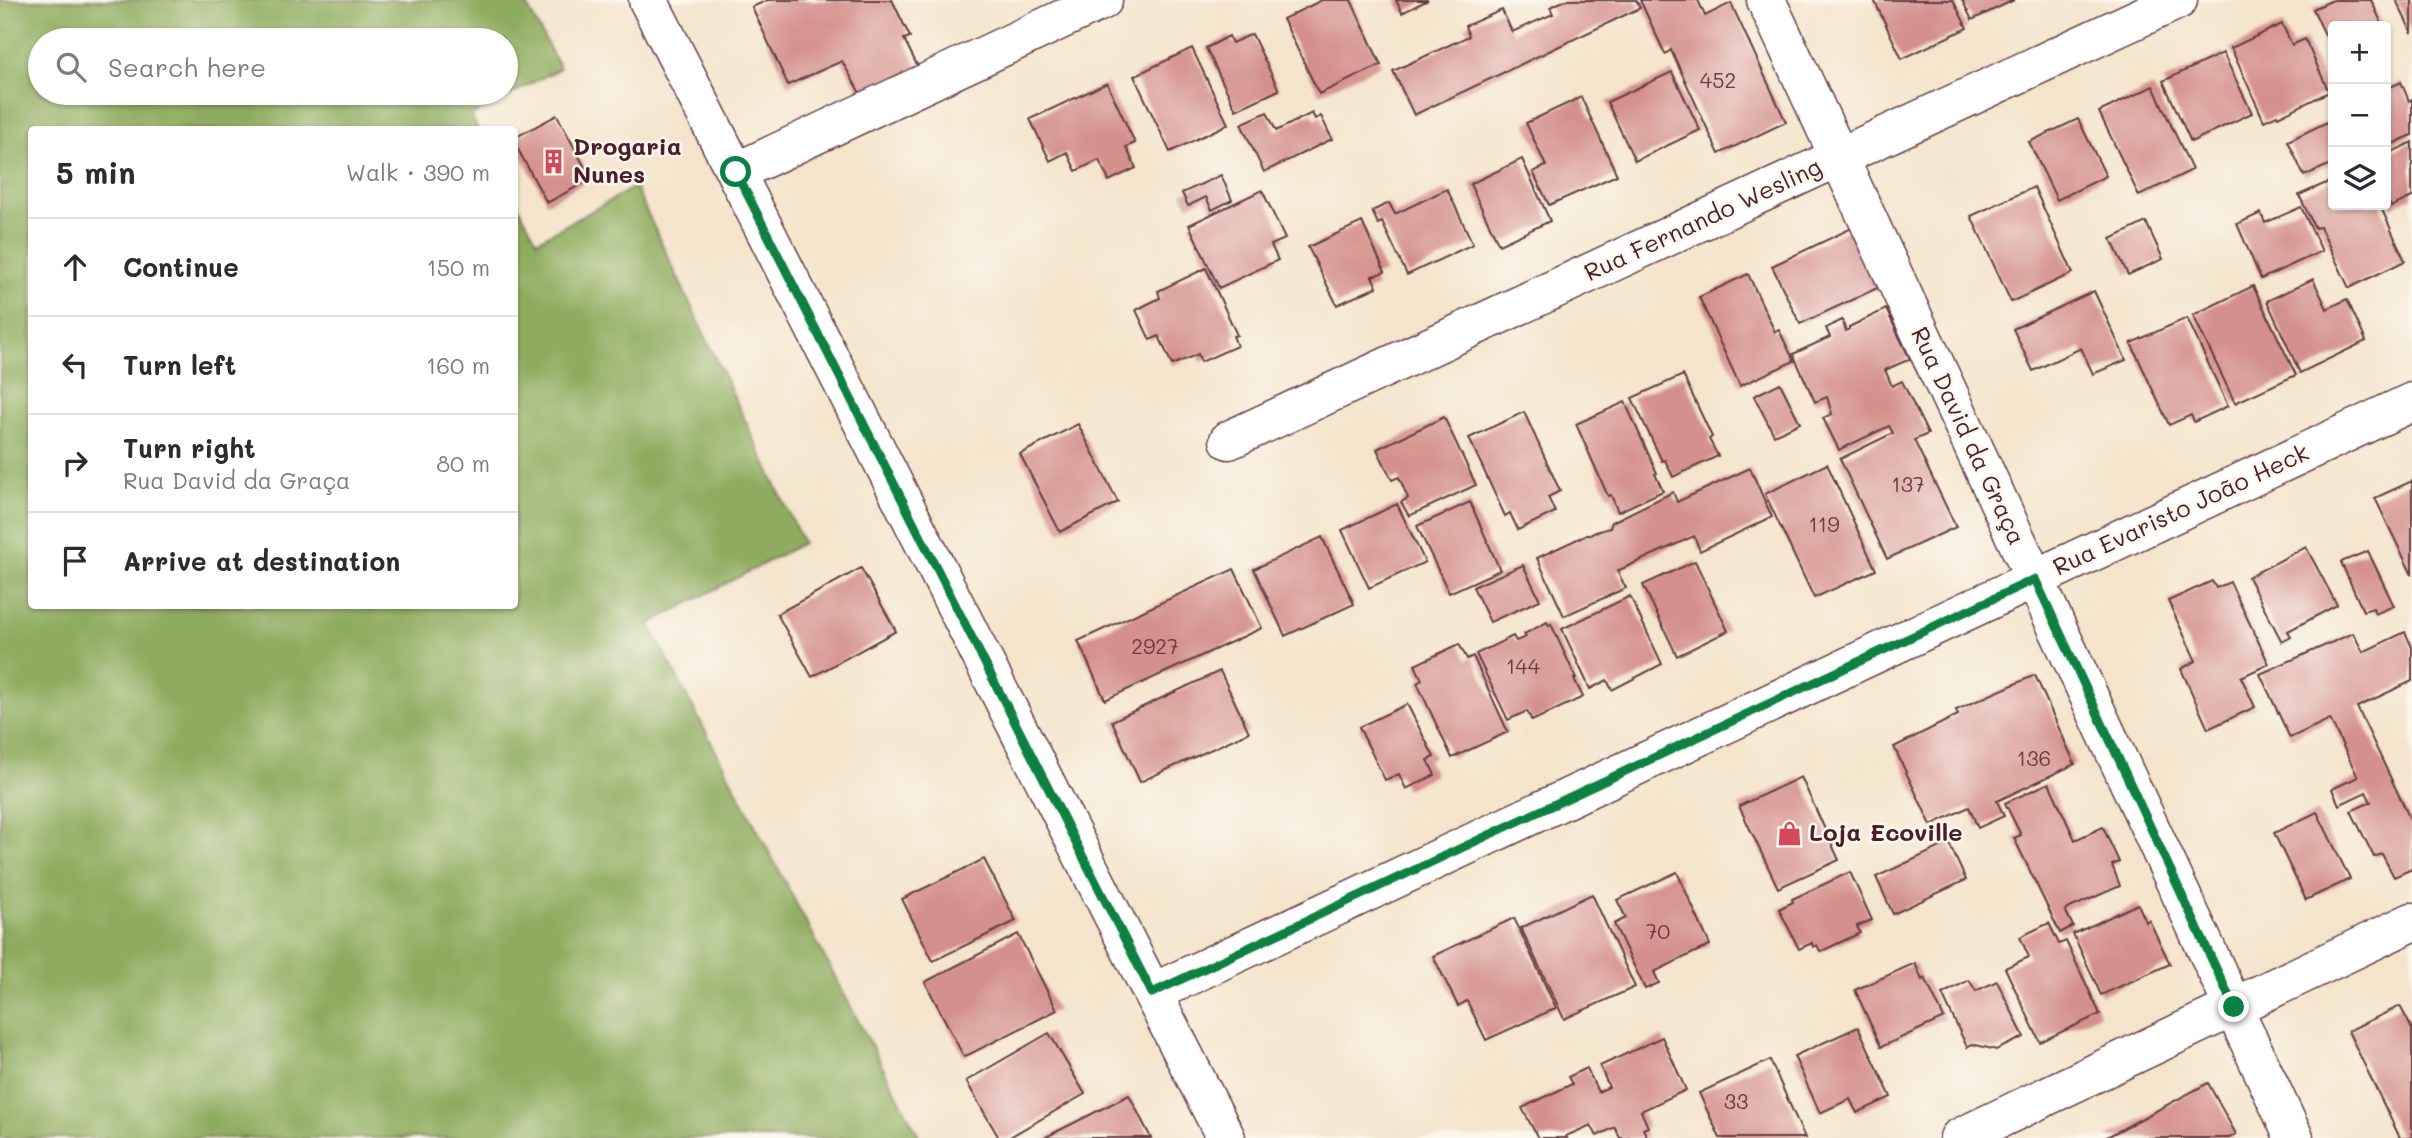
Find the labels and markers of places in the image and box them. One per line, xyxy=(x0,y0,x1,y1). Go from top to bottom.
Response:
place label: Drogaria Nunes xyxy=(573,130,682,189)
building icon: Drogaria Nunes xyxy=(539,147,567,175)
place label: Loja Ecoville xyxy=(1809,816,1963,847)
shop icon: Loja Ecoville xyxy=(1775,819,1803,847)

